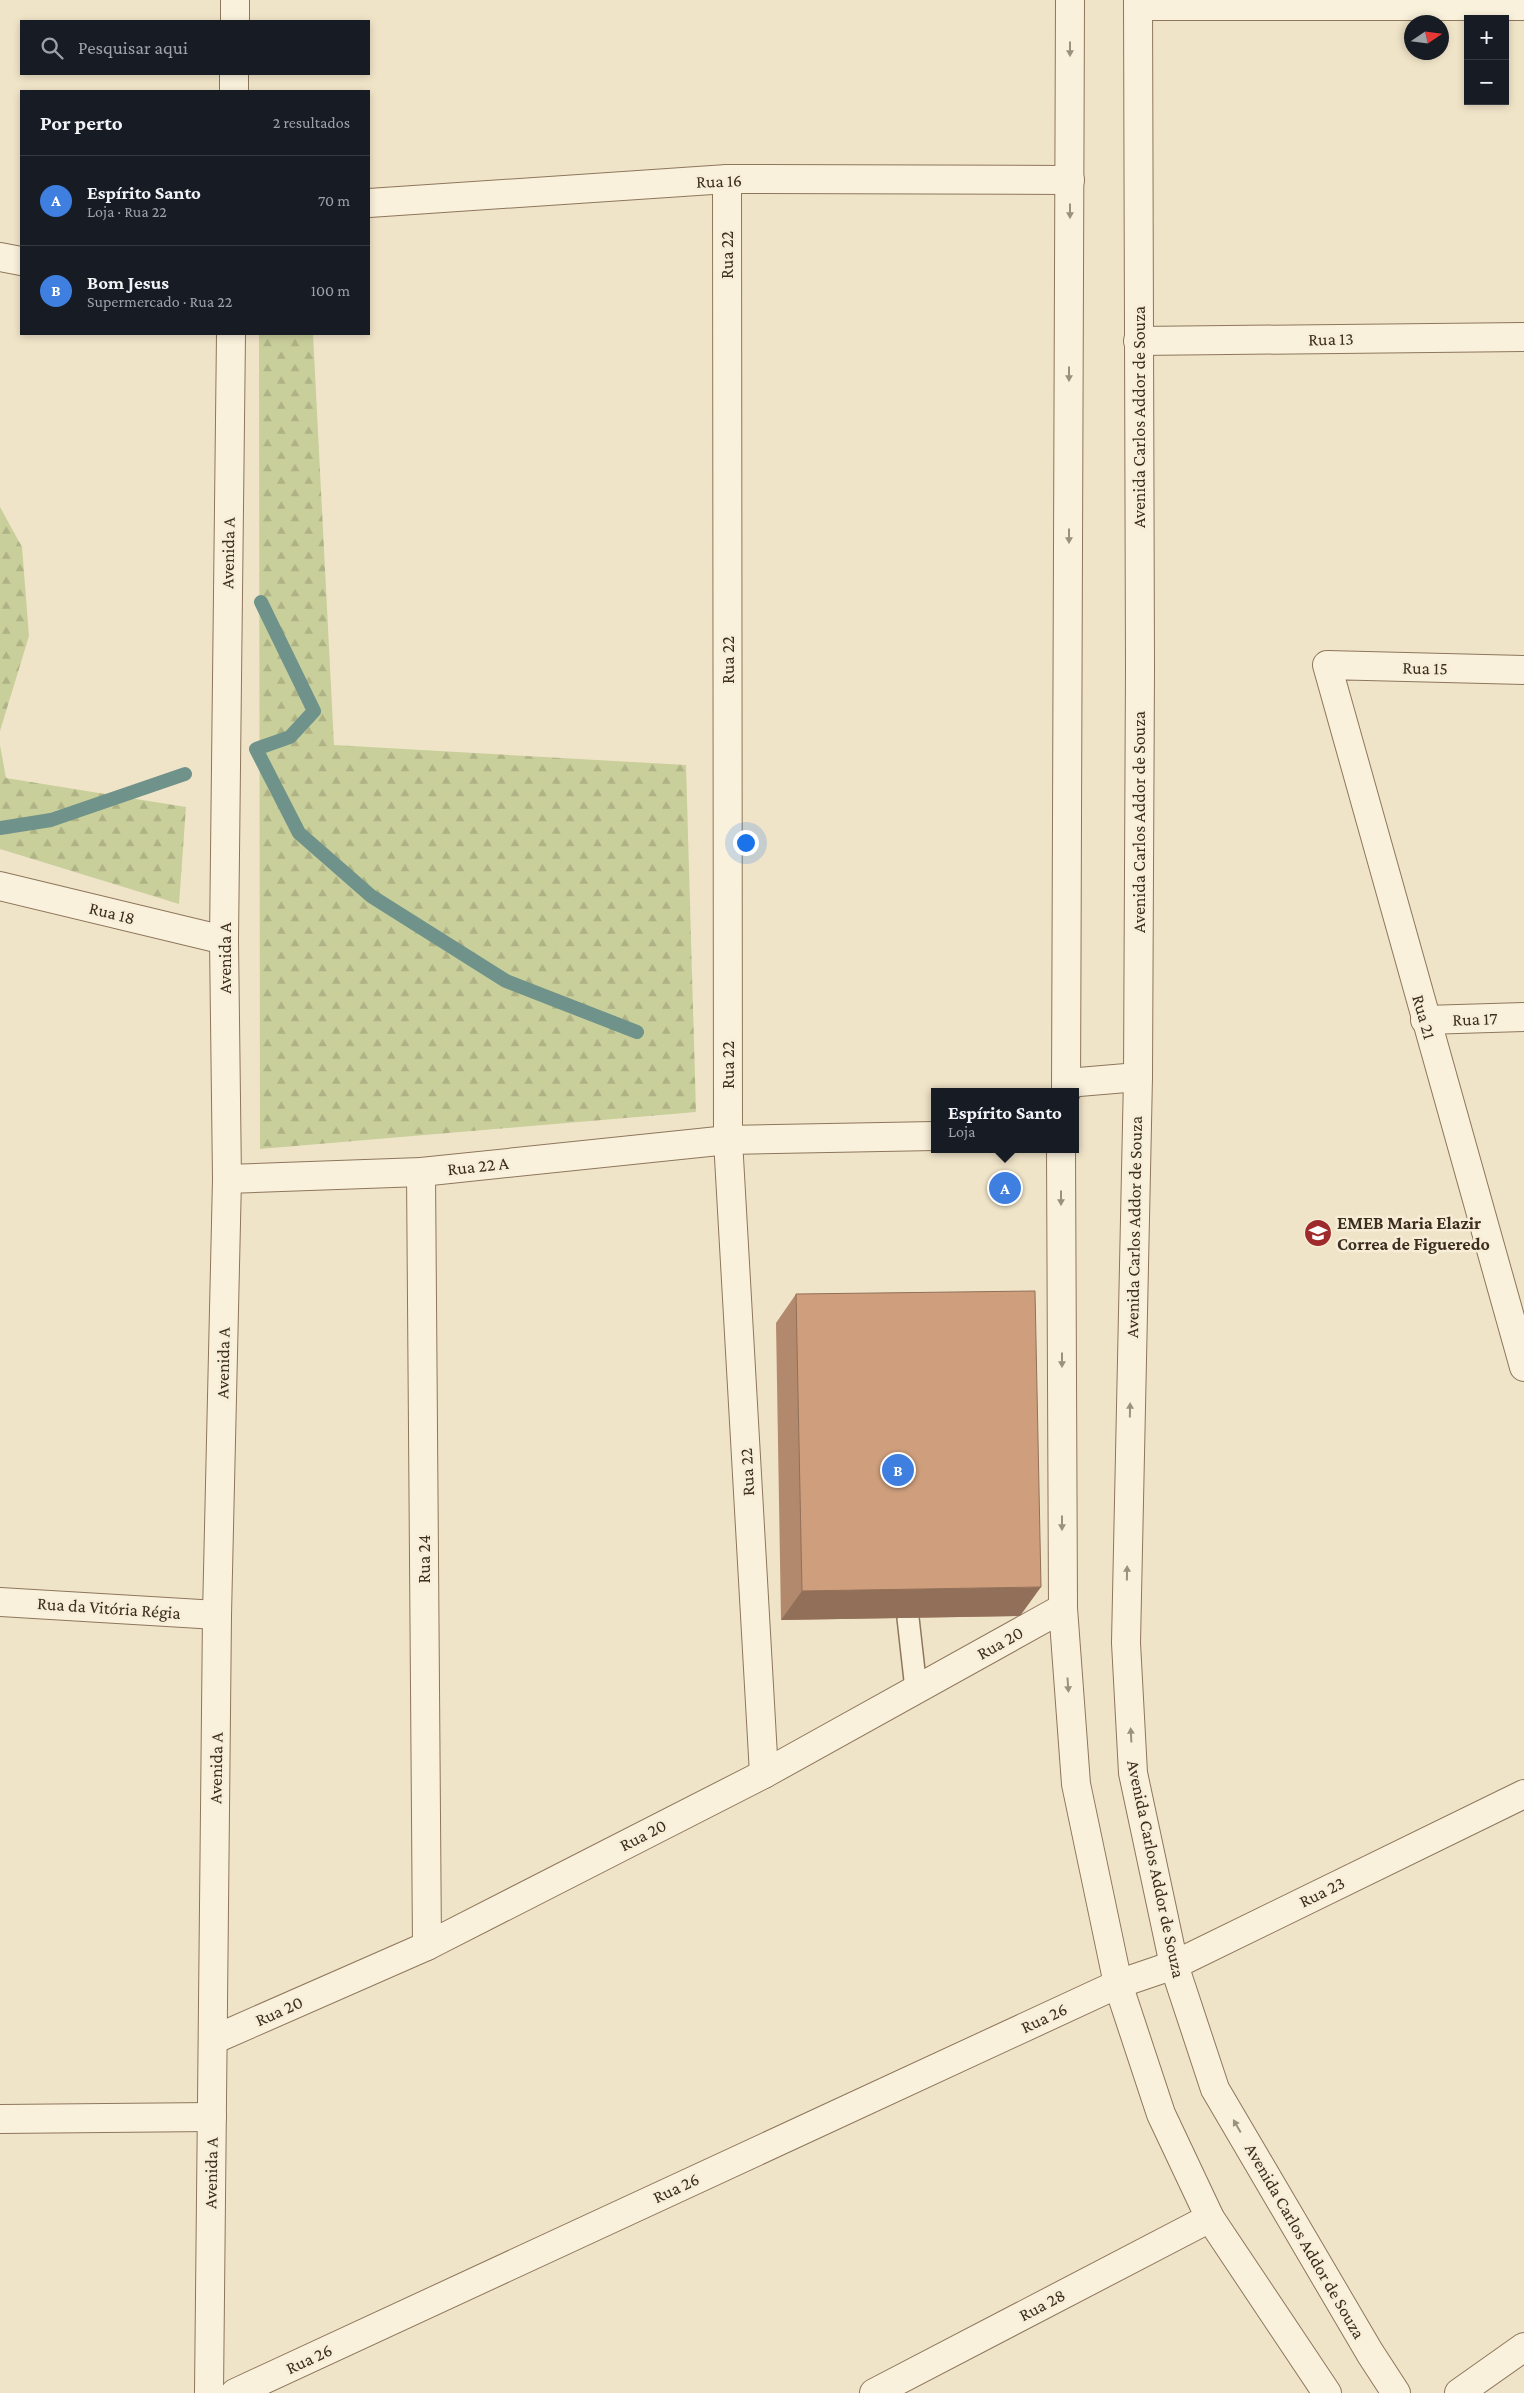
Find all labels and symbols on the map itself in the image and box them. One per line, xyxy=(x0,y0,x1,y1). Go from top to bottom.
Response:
north arrow xyxy=(1404,15,1449,60)
one-way arrow xyxy=(1066,41,1074,57)
street label: Rua 16 xyxy=(696,170,742,192)
one-way arrow xyxy=(1066,203,1074,219)
street label: Rua 22 xyxy=(717,231,737,279)
street label: Avenida Carlos Addor de Souza xyxy=(1129,306,1149,528)
street label: Rua 13 xyxy=(1308,329,1354,349)
one-way arrow xyxy=(1065,366,1073,382)
street label: Avenida A xyxy=(217,516,239,589)
one-way arrow xyxy=(1065,528,1073,544)
street label: Rua 22 xyxy=(718,636,738,684)
street label: Rua 15 xyxy=(1402,658,1448,678)
street label: Avenida Carlos Addor de Souza xyxy=(1129,711,1149,933)
your location xyxy=(733,830,759,856)
street label: Rua 18 xyxy=(87,898,137,928)
street label: Avenida A xyxy=(215,921,235,994)
street label: Rua 21 xyxy=(1408,992,1440,1042)
street label: Rua 17 xyxy=(1452,1008,1498,1030)
street label: Rua 22 xyxy=(718,1041,738,1089)
street label: Avenida Carlos Addor de Souza xyxy=(1122,1116,1146,1338)
street label: Rua 22 A xyxy=(446,1153,510,1179)
pin: A xyxy=(989,1169,1021,1207)
one-way arrow xyxy=(1057,1190,1065,1206)
place label: EMEB Maria Elazir Correa de Figueredo xyxy=(1337,1213,1490,1254)
school or university icon: EMEB Maria Elazir Correa de Figueredo xyxy=(1303,1218,1333,1248)
street label: Avenida A xyxy=(212,1326,234,1399)
one-way arrow xyxy=(1058,1353,1066,1369)
one-way arrow xyxy=(1127,1402,1135,1418)
street label: Rua 22 xyxy=(736,1447,758,1497)
pin: B xyxy=(882,1451,914,1489)
one-way arrow xyxy=(1058,1515,1066,1531)
street label: Rua 24 xyxy=(414,1535,434,1583)
one-way arrow xyxy=(1123,1565,1131,1581)
street label: Rua da Vitória Régia xyxy=(37,1593,181,1623)
street label: Rua 20 xyxy=(973,1622,1027,1664)
one-way arrow xyxy=(1065,1678,1073,1694)
one-way arrow xyxy=(1126,1727,1134,1743)
street label: Avenida A xyxy=(205,1731,227,1804)
street label: Avenida Carlos Addor de Souza xyxy=(1123,1758,1189,1980)
street label: Rua 20 xyxy=(616,1815,670,1855)
street label: Rua 23 xyxy=(1296,1872,1348,1912)
street label: Rua 20 xyxy=(252,1992,306,2030)
street label: Rua 26 xyxy=(1018,1999,1070,2037)
one-way arrow xyxy=(1232,2119,1241,2132)
street label: Avenida A xyxy=(200,2136,222,2209)
street label: Avenida Carlos Addor de Souza xyxy=(1241,2140,1369,2342)
street label: Rua 26 xyxy=(650,2169,702,2207)
street label: Rua 28 xyxy=(1016,2285,1068,2325)
street label: Rua 26 xyxy=(283,2340,335,2378)

